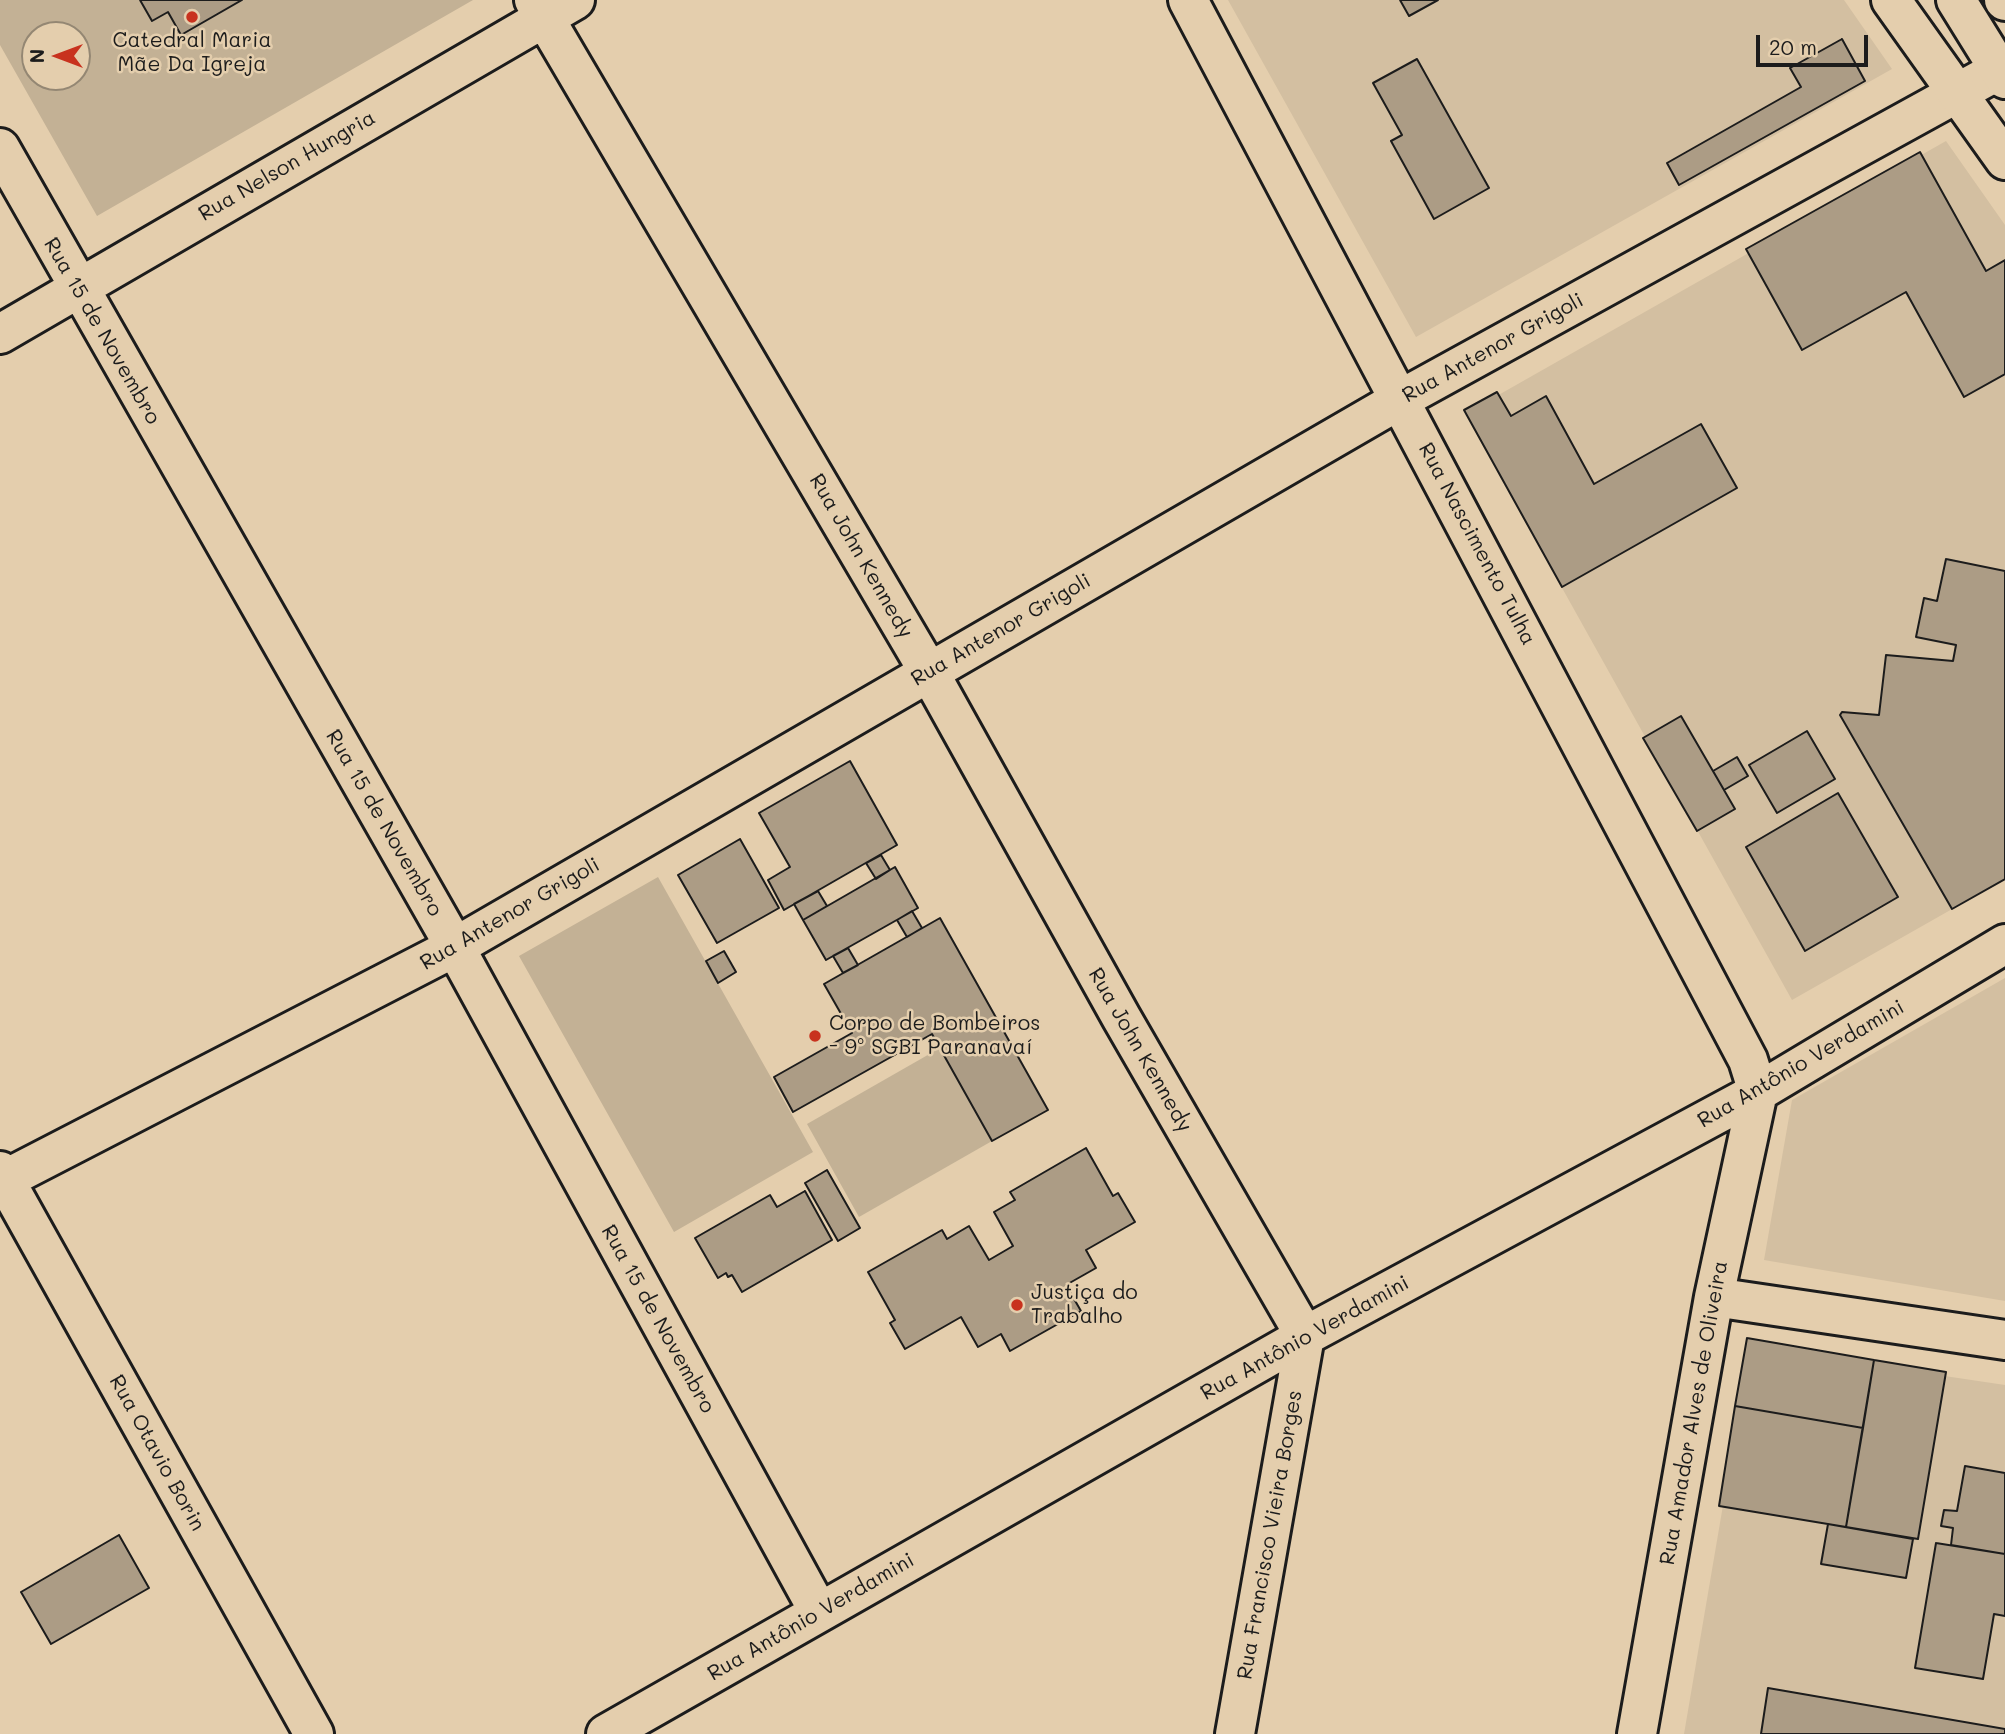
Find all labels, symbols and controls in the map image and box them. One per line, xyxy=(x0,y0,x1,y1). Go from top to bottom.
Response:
marker: Catedral Maria Mãe Da Igreja xyxy=(184,9,200,25)
north arrow xyxy=(21,21,91,91)
scale bar xyxy=(1760,21,1872,65)
place label: Catedral Maria Mãe Da Igreja xyxy=(112,28,272,78)
text: 20 m xyxy=(1769,33,1817,60)
text: N xyxy=(24,49,49,63)
street label: Rua Nelson Hungria xyxy=(194,105,380,227)
street label: Rua 15 de Novembro xyxy=(38,233,166,429)
street label: Rua Antenor Grigoli xyxy=(1398,288,1588,408)
street label: Rua Nascimento Tulha xyxy=(1413,439,1541,649)
street label: Rua John Kennedy xyxy=(804,469,918,643)
street label: Rua Antenor Grigoli xyxy=(907,568,1095,692)
street label: Rua 15 de Novembro xyxy=(320,725,448,921)
street label: Rua Antenor Grigoli xyxy=(416,852,604,976)
street label: Rua John Kennedy xyxy=(1083,963,1197,1137)
street label: Rua Antônio Verdamini xyxy=(1693,994,1909,1134)
place label: Corpo de Bombeiros - 9º SGBI Paranavaí xyxy=(829,1011,1040,1061)
marker: Corpo de Bombeiros - 9º SGBI Paranavaí xyxy=(807,1028,823,1044)
street label: Rua 15 de Novembro xyxy=(596,1220,720,1418)
street label: Rua Amador Alves de Oliveira xyxy=(1655,1259,1733,1567)
street label: Rua Antônio Verdamini xyxy=(1196,1270,1414,1406)
place label: Justiça do Trabalho xyxy=(1031,1280,1138,1330)
marker: Justiça do Trabalho xyxy=(1009,1297,1025,1313)
street label: Rua Otavio Borin xyxy=(104,1371,210,1535)
street label: Rua Francisco Vieira Borges xyxy=(1232,1388,1308,1682)
street label: Rua Antônio Verdamini xyxy=(703,1547,919,1687)

